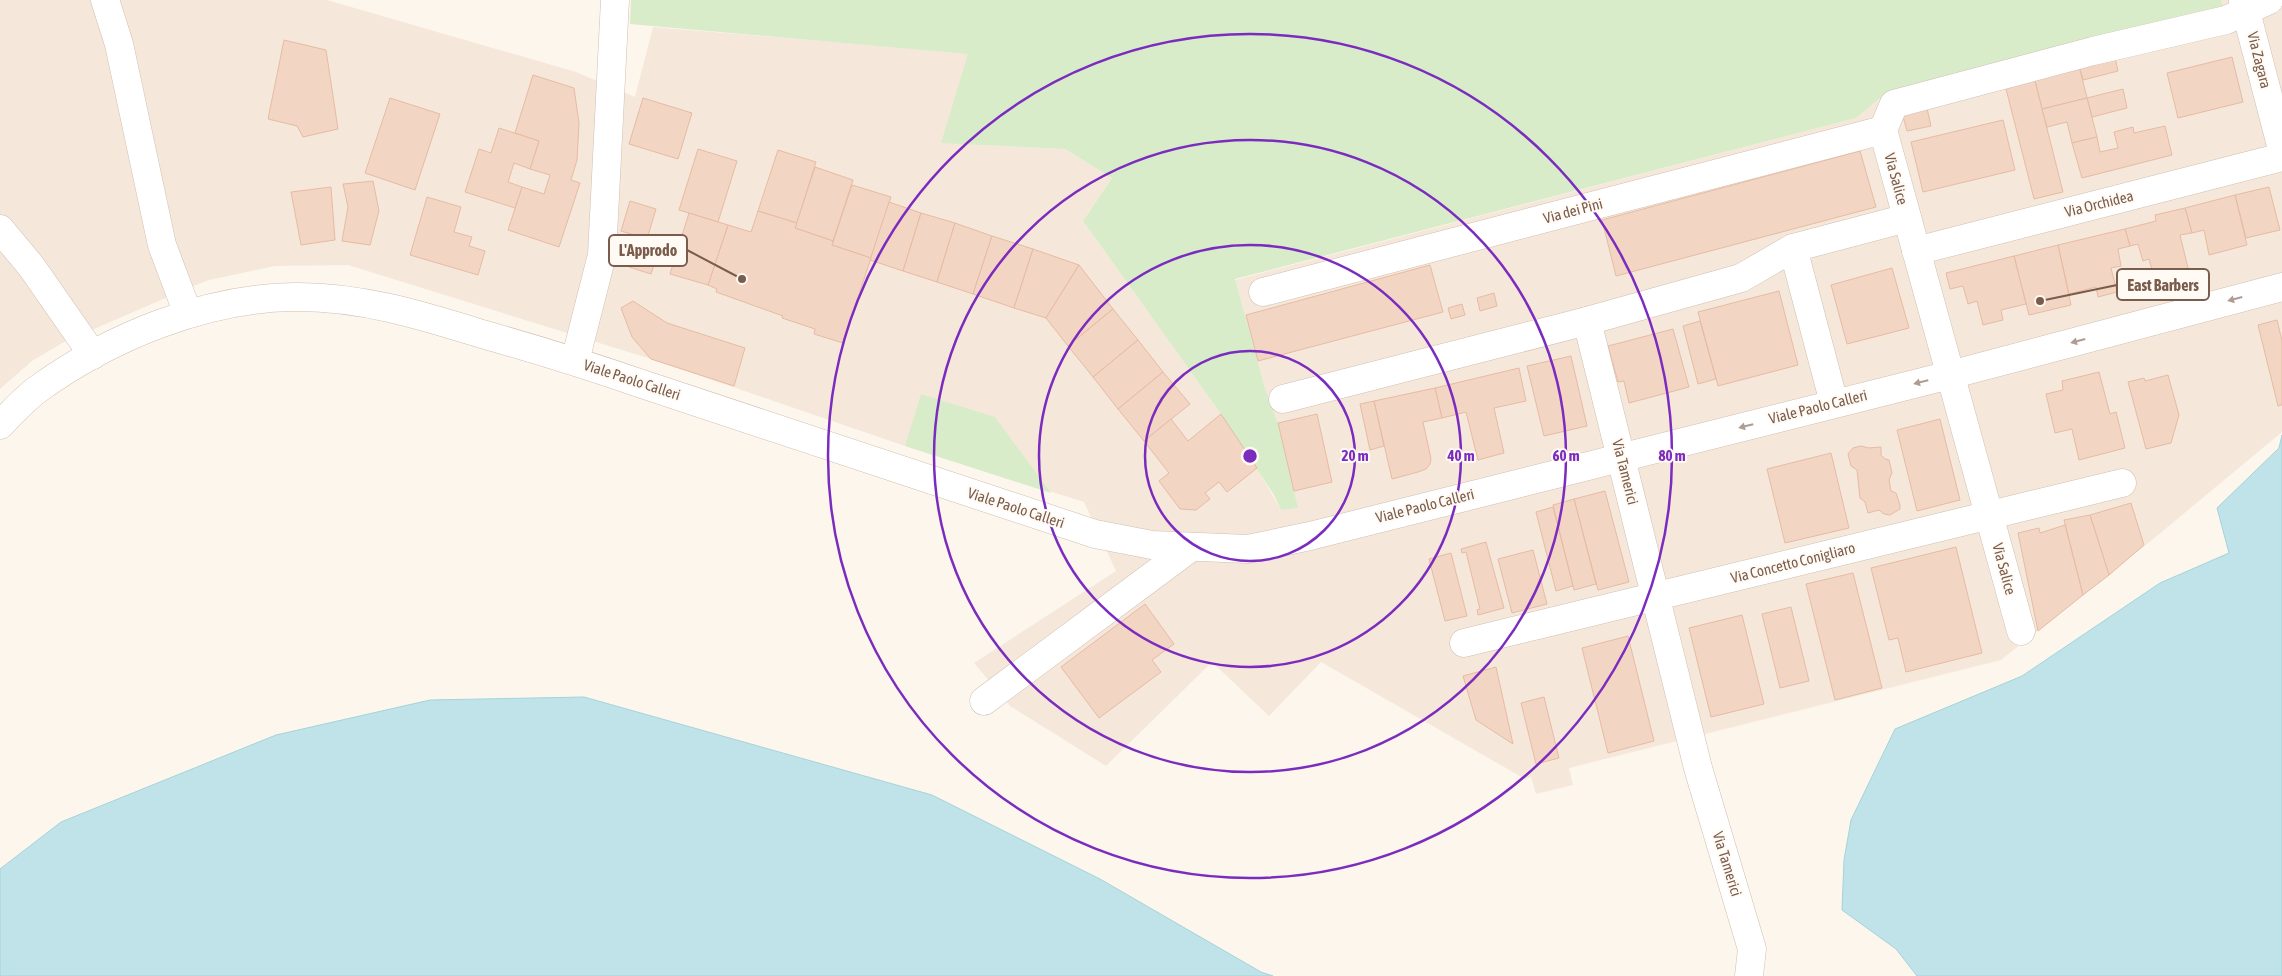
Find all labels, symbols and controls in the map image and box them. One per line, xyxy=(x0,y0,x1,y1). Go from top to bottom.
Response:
street label: Via Zagara xyxy=(2244,30,2275,90)
street label: Via Salice xyxy=(1881,151,1912,207)
street label: Via Orchidea xyxy=(2063,187,2135,220)
street label: Via dei Pini xyxy=(1541,194,1604,227)
callout: L'Approdo xyxy=(609,235,687,266)
text: L'Approdo xyxy=(619,241,678,259)
callout: East Barbers xyxy=(2117,269,2209,300)
text: East Barbers xyxy=(2127,276,2199,294)
one-way arrow xyxy=(2227,296,2242,304)
one-way arrow xyxy=(2070,337,2085,345)
street label: Viale Paolo Calleri xyxy=(582,356,683,403)
one-way arrow xyxy=(1913,378,1928,386)
street label: Viale Paolo Calleri xyxy=(1767,386,1869,427)
one-way arrow xyxy=(1738,422,1753,430)
street label: Via Tamerici xyxy=(1609,437,1642,506)
centre of rings xyxy=(1241,447,1259,465)
text: 20 m xyxy=(1342,447,1369,464)
text: 40 m xyxy=(1447,447,1475,464)
text: 60 m xyxy=(1553,447,1580,464)
text: 80 m xyxy=(1659,447,1686,464)
street label: Viale Paolo Calleri xyxy=(966,484,1067,531)
street label: Viale Paolo Calleri xyxy=(1374,485,1476,526)
street label: Via Concetto Conigliaro xyxy=(1729,539,1857,586)
street label: Via Salice xyxy=(1989,541,2020,597)
street label: Via Tamerici xyxy=(1710,829,1745,898)

